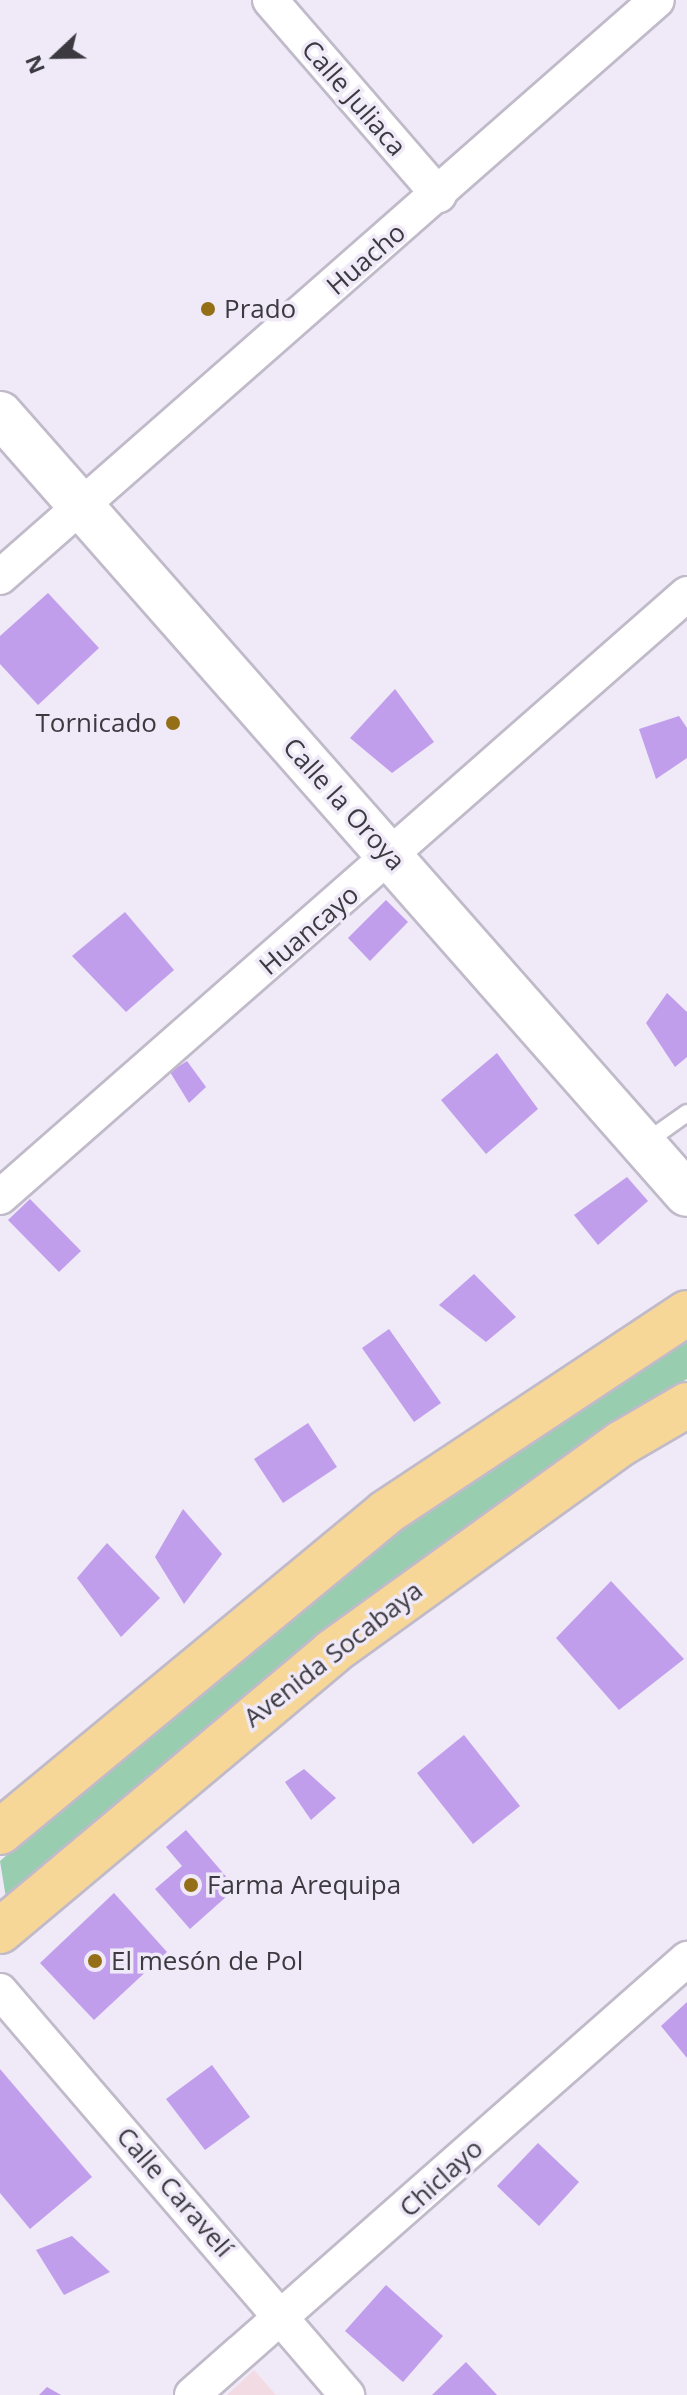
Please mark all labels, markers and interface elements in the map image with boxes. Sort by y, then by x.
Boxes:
north arrow [16,16,96,96]
street label: Calle Juliaca [295,34,413,162]
text: N [16,51,51,79]
street label: Huacho [320,217,412,301]
place label: Prado [224,293,296,325]
marker: Prado [199,300,217,318]
place label: Tornicado [35,707,157,739]
marker: Tornicado [164,714,182,732]
street label: Calle la Oroya [277,731,411,877]
street label: Huancayo [253,879,365,981]
street label: Avenida Socabaya [237,1575,429,1733]
place label: Farma Arequipa [207,1869,401,1901]
marker: Farma Arequipa [182,1876,200,1894]
place label: El mesón de Pol [111,1945,303,1977]
marker: El mesón de Pol [86,1952,104,1970]
street label: Calle Caravelí [110,2121,240,2263]
street label: Chiclayo [393,2133,489,2223]

